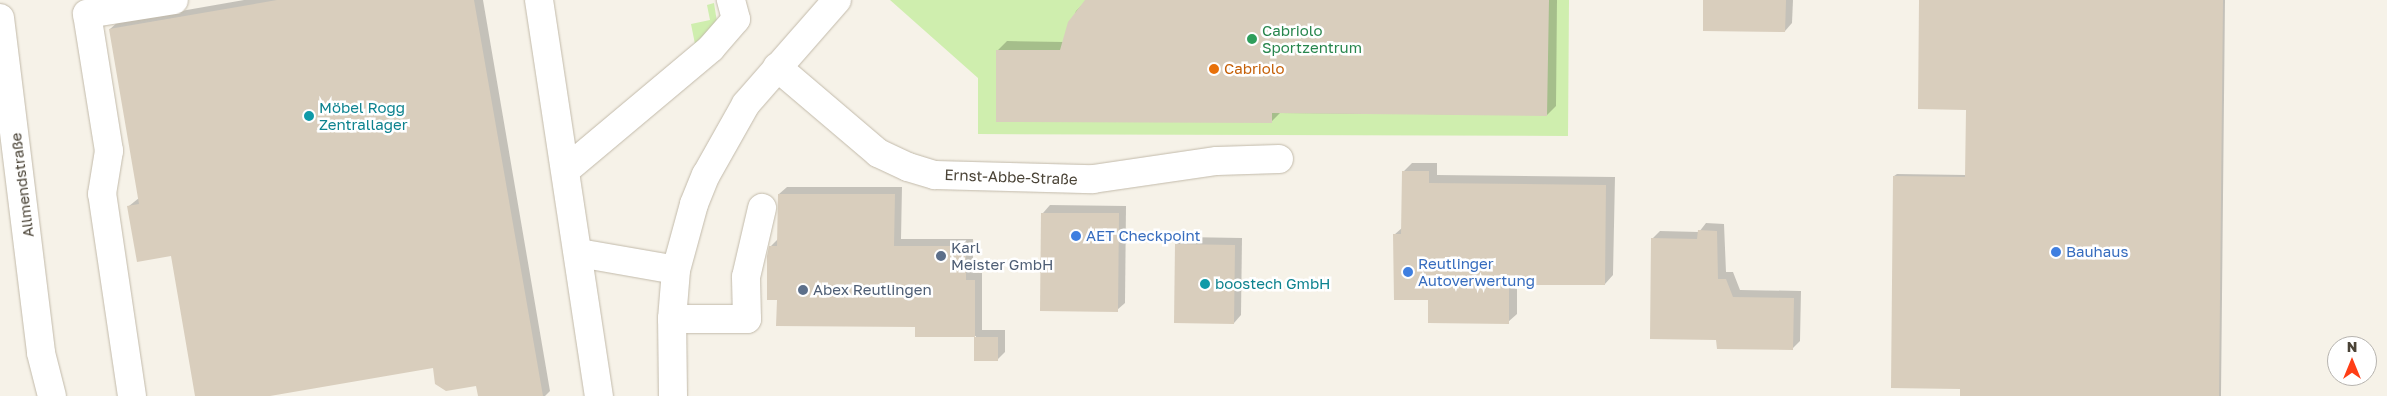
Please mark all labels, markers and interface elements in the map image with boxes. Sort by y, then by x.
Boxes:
place label: Cabriolo Sportzentrum [1262,21,1362,56]
marker: Cabriolo Sportzentrum [1246,33,1258,45]
place label: Cabriolo [1224,60,1284,78]
marker: Cabriolo [1208,63,1220,75]
place label: Möbel Rogg Zentrallager [319,98,407,133]
marker: Möbel Rogg Zentrallager [303,110,315,122]
street label: Allmendstraße [7,132,37,238]
street label: Ernst-Abbe-Straße [944,166,1078,188]
place label: AET Checkpoint [1086,227,1200,245]
marker: AET Checkpoint [1070,230,1082,242]
place label: Karl Meister GmbH [951,238,1053,273]
place label: Bauhaus [2066,243,2128,261]
marker: Bauhaus [2050,246,2062,258]
marker: Karl Meister GmbH [935,250,947,262]
place label: Reutlinger Autoverwertung [1418,254,1535,289]
marker: Reutlinger Autoverwertung [1402,266,1414,278]
place label: boostech GmbH [1215,275,1330,293]
marker: boostech GmbH [1199,278,1211,290]
place label: Abex Reutlingen [813,281,932,299]
marker: Abex Reutlingen [797,284,809,296]
north arrow [2327,336,2377,386]
text: N [2347,338,2357,355]

